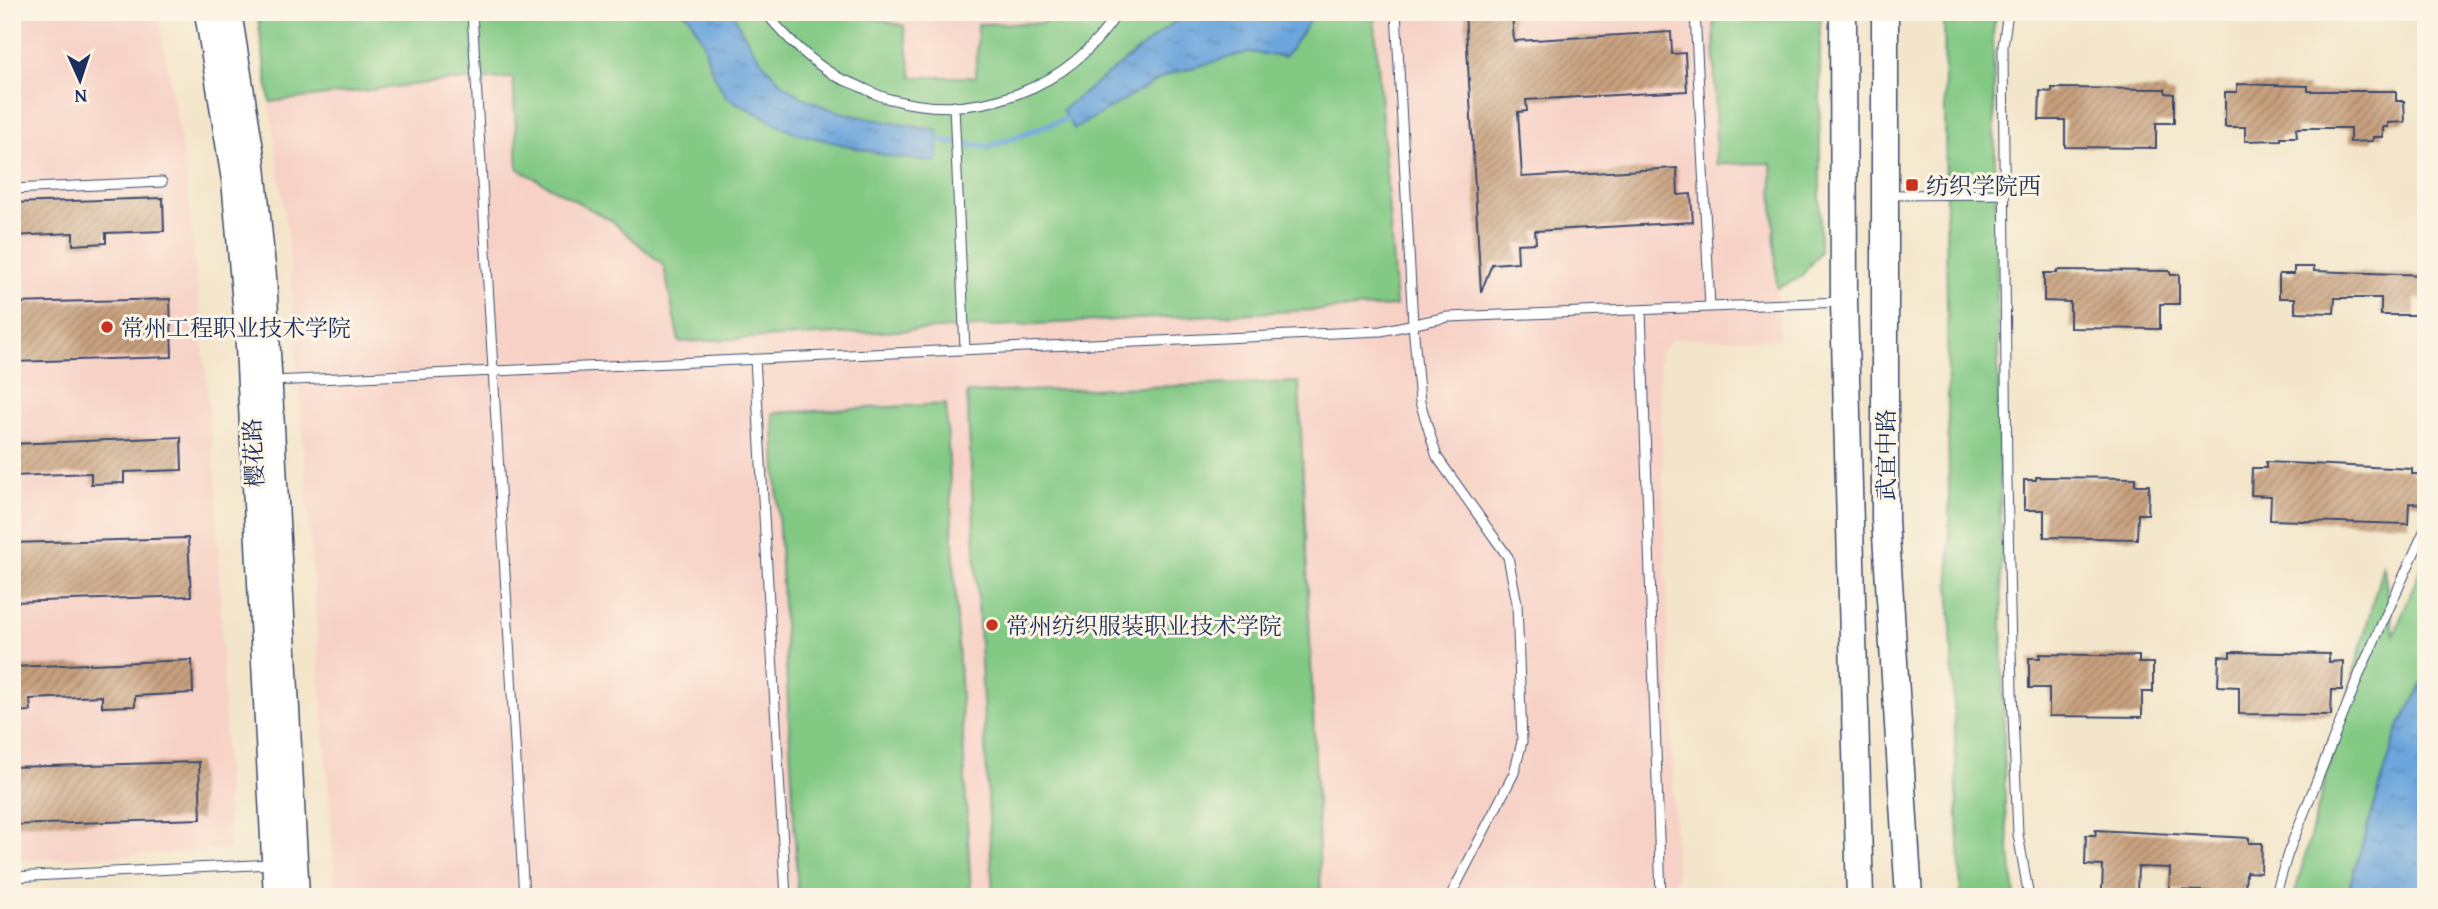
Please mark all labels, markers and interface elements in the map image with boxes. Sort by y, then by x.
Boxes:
north arrow [46,46,116,116]
text: N [74,83,88,111]
place label: 纺织学院西 [1926,169,2041,202]
marker: 纺织学院西 [1904,177,1920,193]
place label: 常州工程职业技术学院 [121,311,351,344]
marker: 常州工程职业技术学院 [99,319,115,335]
street label: 武宜中路 [1869,409,1902,501]
street label: 樱花路 [235,418,271,488]
place label: 常州纺织服装职业技术学院 [1006,609,1282,642]
marker: 常州纺织服装职业技术学院 [984,617,1000,633]

